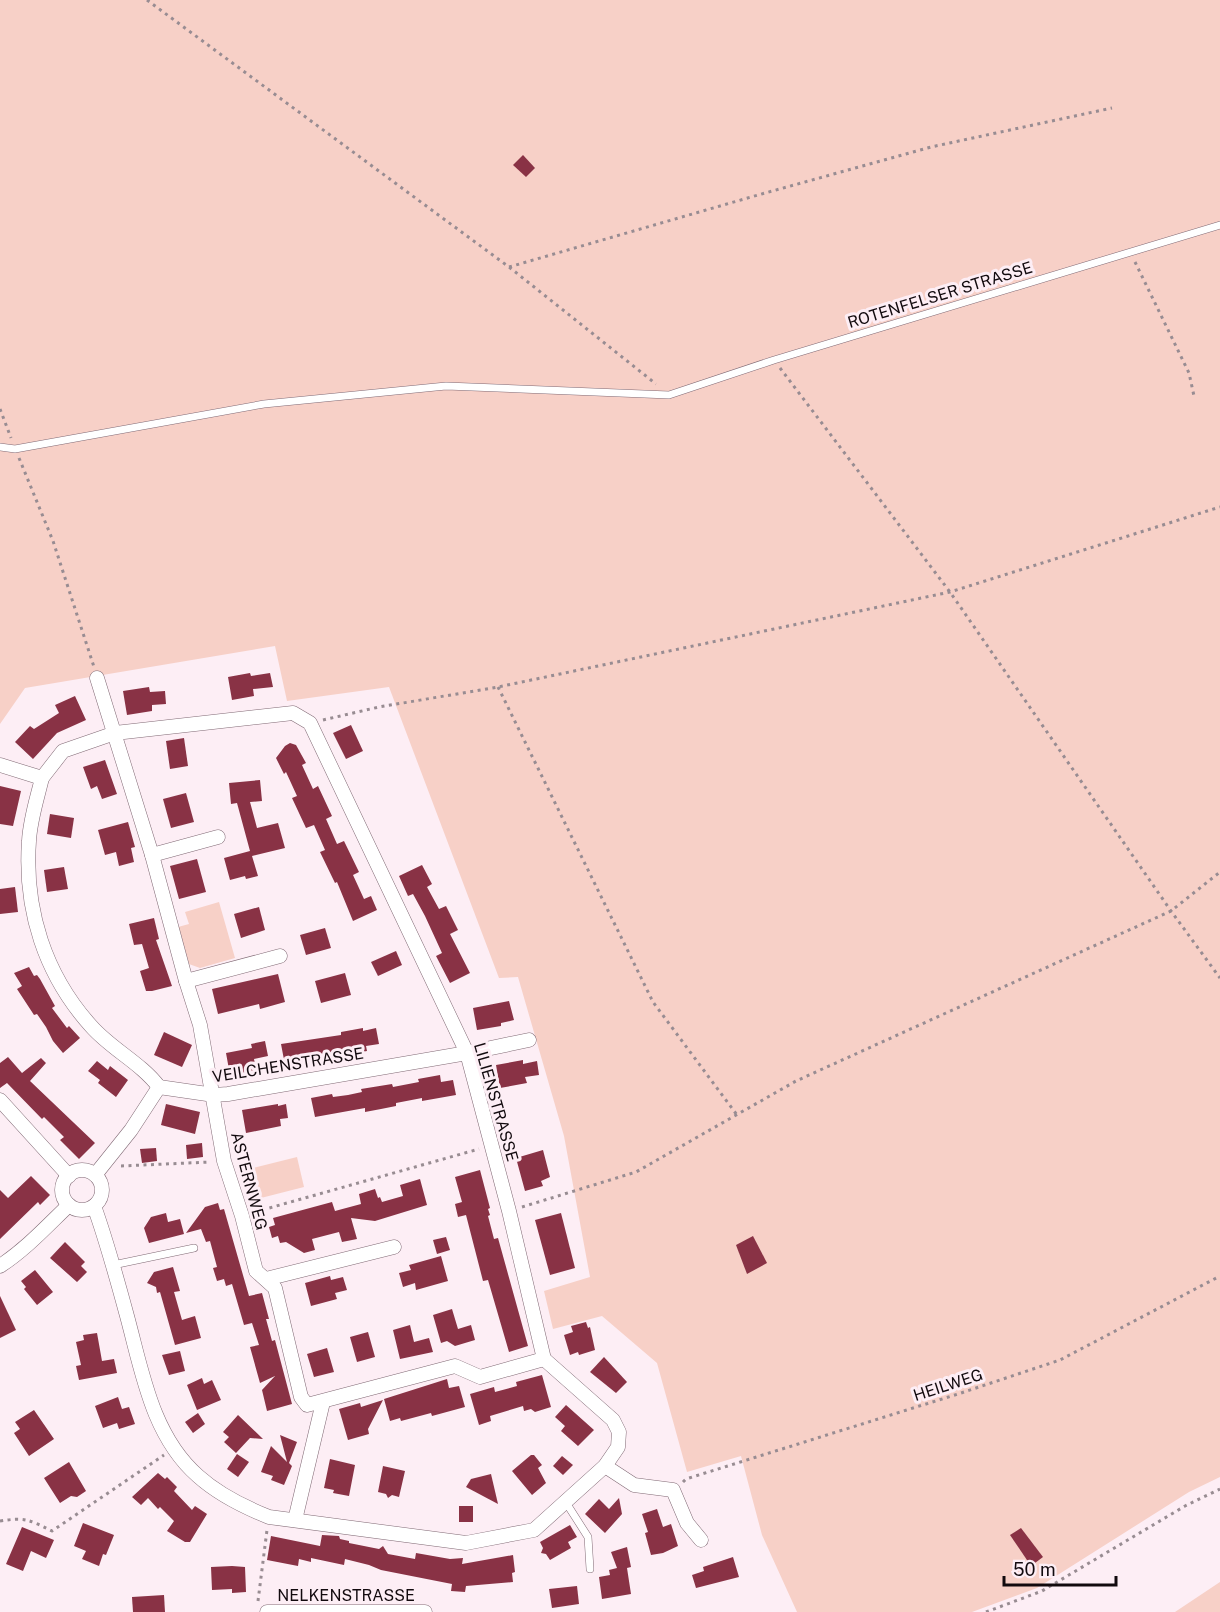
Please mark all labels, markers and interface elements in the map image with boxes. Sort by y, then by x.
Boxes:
street label: ROTENFELSER STRASSE [845,258,1035,332]
street label: LILIENSTRASSE [470,1040,522,1164]
street label: VEILCHENSTRASSE [211,1044,365,1086]
street label: ASTERNWEG [227,1130,271,1232]
street label: HEILWEG [911,1365,985,1405]
scale bar [1004,1549,1116,1587]
text: 50 m [1013,1559,1056,1580]
street label: NELKENSTRASSE [277,1586,415,1605]

